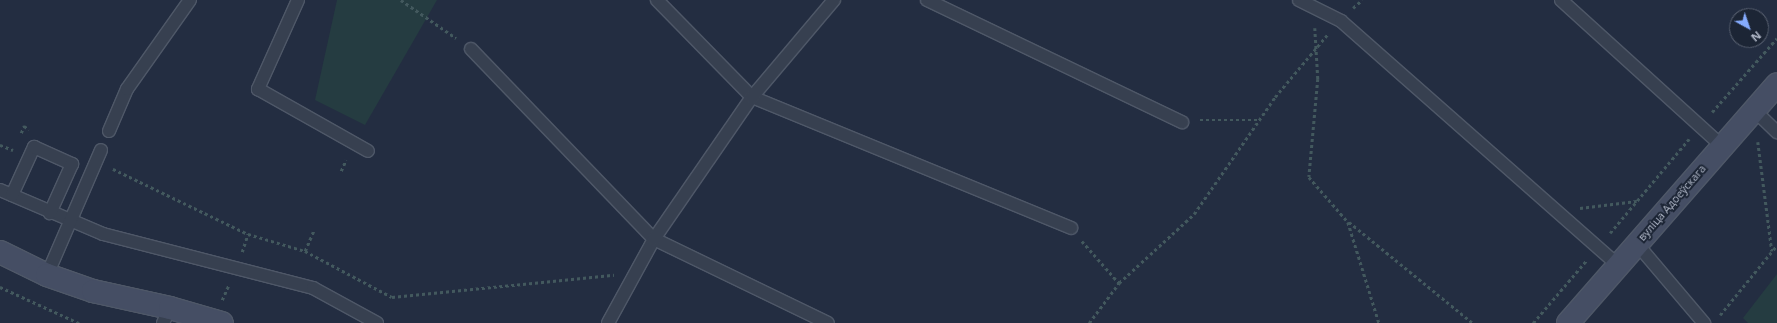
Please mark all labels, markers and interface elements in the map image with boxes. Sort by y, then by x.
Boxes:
north arrow [1729,8,1769,48]
text: N [1748,28,1765,45]
street label: вуліца Адоеўскага [1635,162,1709,244]

